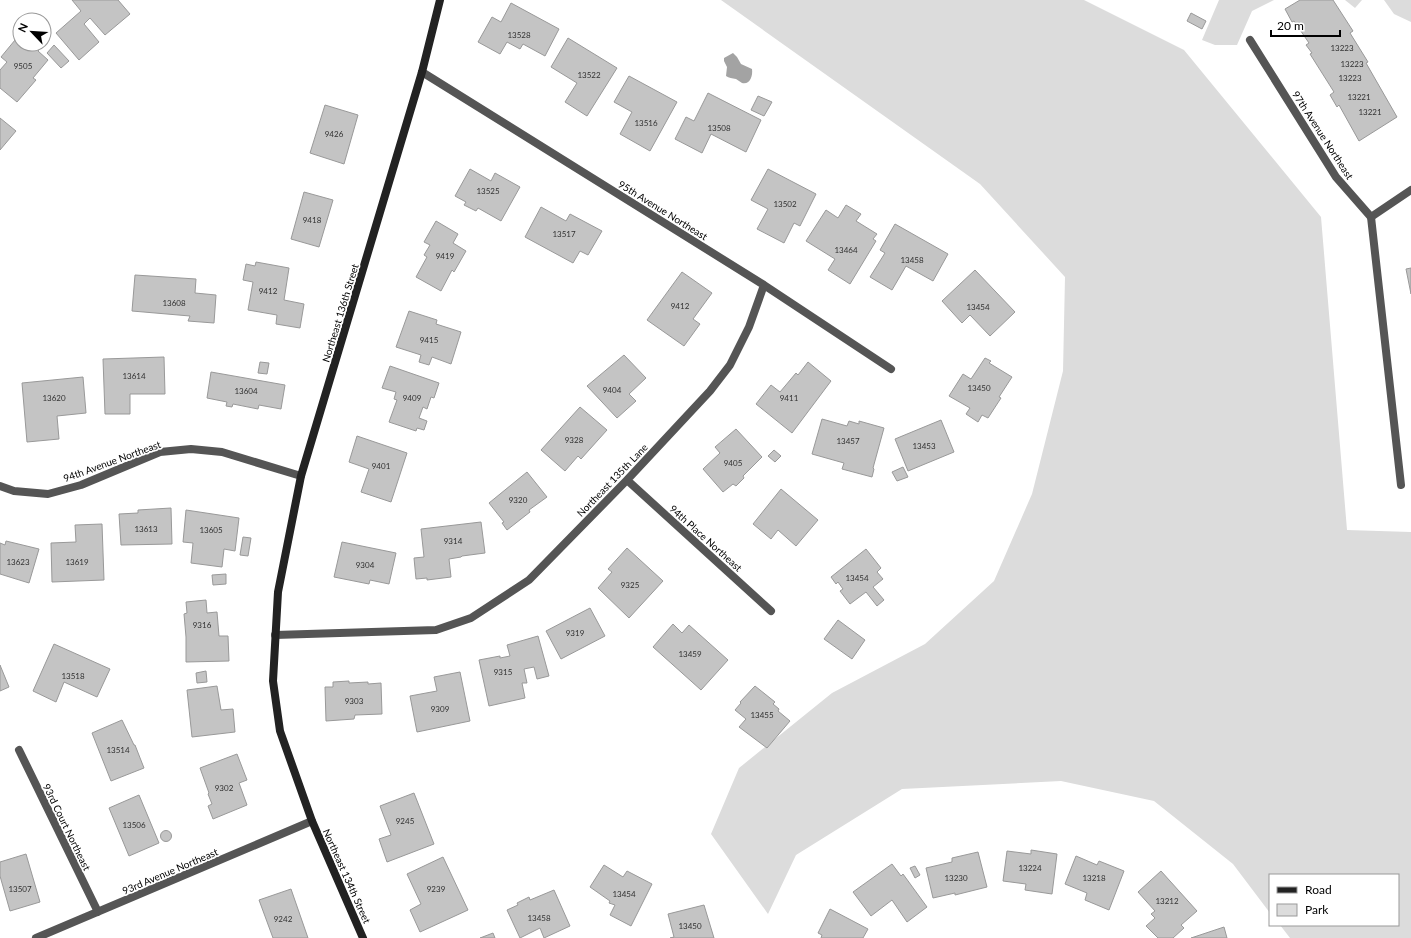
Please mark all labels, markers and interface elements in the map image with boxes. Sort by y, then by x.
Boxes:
north arrow [12,12,52,52]
scale bar [1271,12,1340,38]
text: 20 m [1277,18,1304,33]
text: N [15,21,30,34]
house number: 13528 [507,30,531,40]
house number: 13223 [1330,43,1354,53]
house number: 13223 [1340,59,1364,69]
house number: 9505 [14,61,33,71]
house number: 13522 [577,70,601,80]
house number: 13223 [1338,73,1362,83]
street label: 97th Avenue Northeast [1290,89,1356,182]
house number: 13221 [1347,92,1371,102]
house number: 13221 [1358,107,1382,117]
house number: 13516 [634,118,658,128]
house number: 13508 [707,123,731,133]
house number: 9426 [325,129,344,139]
street label: 95th Avenue Northeast [616,178,710,243]
house number: 13525 [476,186,500,196]
house number: 13502 [773,199,797,209]
house number: 9418 [303,215,322,225]
house number: 13517 [552,229,576,239]
house number: 13464 [834,245,858,255]
house number: 9419 [436,251,455,261]
house number: 13458 [900,255,924,265]
street label: Northeast 136th Street [319,262,361,364]
house number: 9412 [259,286,278,296]
house number: 13608 [162,298,186,308]
house number: 9412 [671,301,690,311]
house number: 13454 [966,302,990,312]
house number: 9415 [420,335,439,345]
house number: 13614 [122,371,146,381]
house number: 13450 [967,383,991,393]
house number: 9404 [603,385,622,395]
house number: 13604 [234,386,258,396]
house number: 13620 [42,393,66,403]
house number: 9409 [403,393,422,403]
house number: 9411 [780,393,799,403]
house number: 9328 [565,435,584,445]
house number: 13457 [836,436,860,446]
street label: 94th Avenue Northeast [62,438,163,484]
street label: Northeast 135th Lane [574,441,650,519]
house number: 13453 [912,441,936,451]
house number: 9405 [724,458,743,468]
house number: 9401 [372,461,391,471]
house number: 9320 [509,495,528,505]
street label: 94th Place Northeast [667,502,745,574]
house number: 13613 [134,524,158,534]
house number: 13605 [199,525,223,535]
house number: 9314 [444,536,463,546]
house number: 13623 [6,557,30,567]
house number: 13619 [65,557,89,567]
house number: 9304 [356,560,375,570]
house number: 13454 [845,573,869,583]
house number: 9325 [621,580,640,590]
house number: 9316 [193,620,212,630]
house number: 9319 [566,628,585,638]
house number: 13459 [678,649,702,659]
house number: 9315 [494,667,513,677]
house number: 13518 [61,671,85,681]
house number: 9303 [345,696,364,706]
house number: 9309 [431,704,450,714]
house number: 13455 [750,710,774,720]
house number: 13514 [106,745,130,755]
street label: 93rd Court Northeast [41,782,93,873]
house number: 9302 [215,783,234,793]
house number: 9245 [396,816,415,826]
house number: 13506 [122,820,146,830]
street label: Northeast 134th Street [321,827,373,925]
street label: 93rd Avenue Northeast [120,845,220,897]
house number: 13224 [1018,863,1042,873]
house number: 13230 [944,873,968,883]
house number: 13218 [1082,873,1106,883]
legend [1269,874,1399,926]
text: Road [1305,882,1332,897]
house number: 13507 [8,884,32,894]
house number: 9239 [427,884,446,894]
house number: 13454 [612,889,636,899]
house number: 13212 [1155,896,1179,906]
text: Park [1305,902,1329,917]
house number: 13458 [527,913,551,923]
house number: 9242 [274,914,293,924]
house number: 13450 [678,921,702,931]

